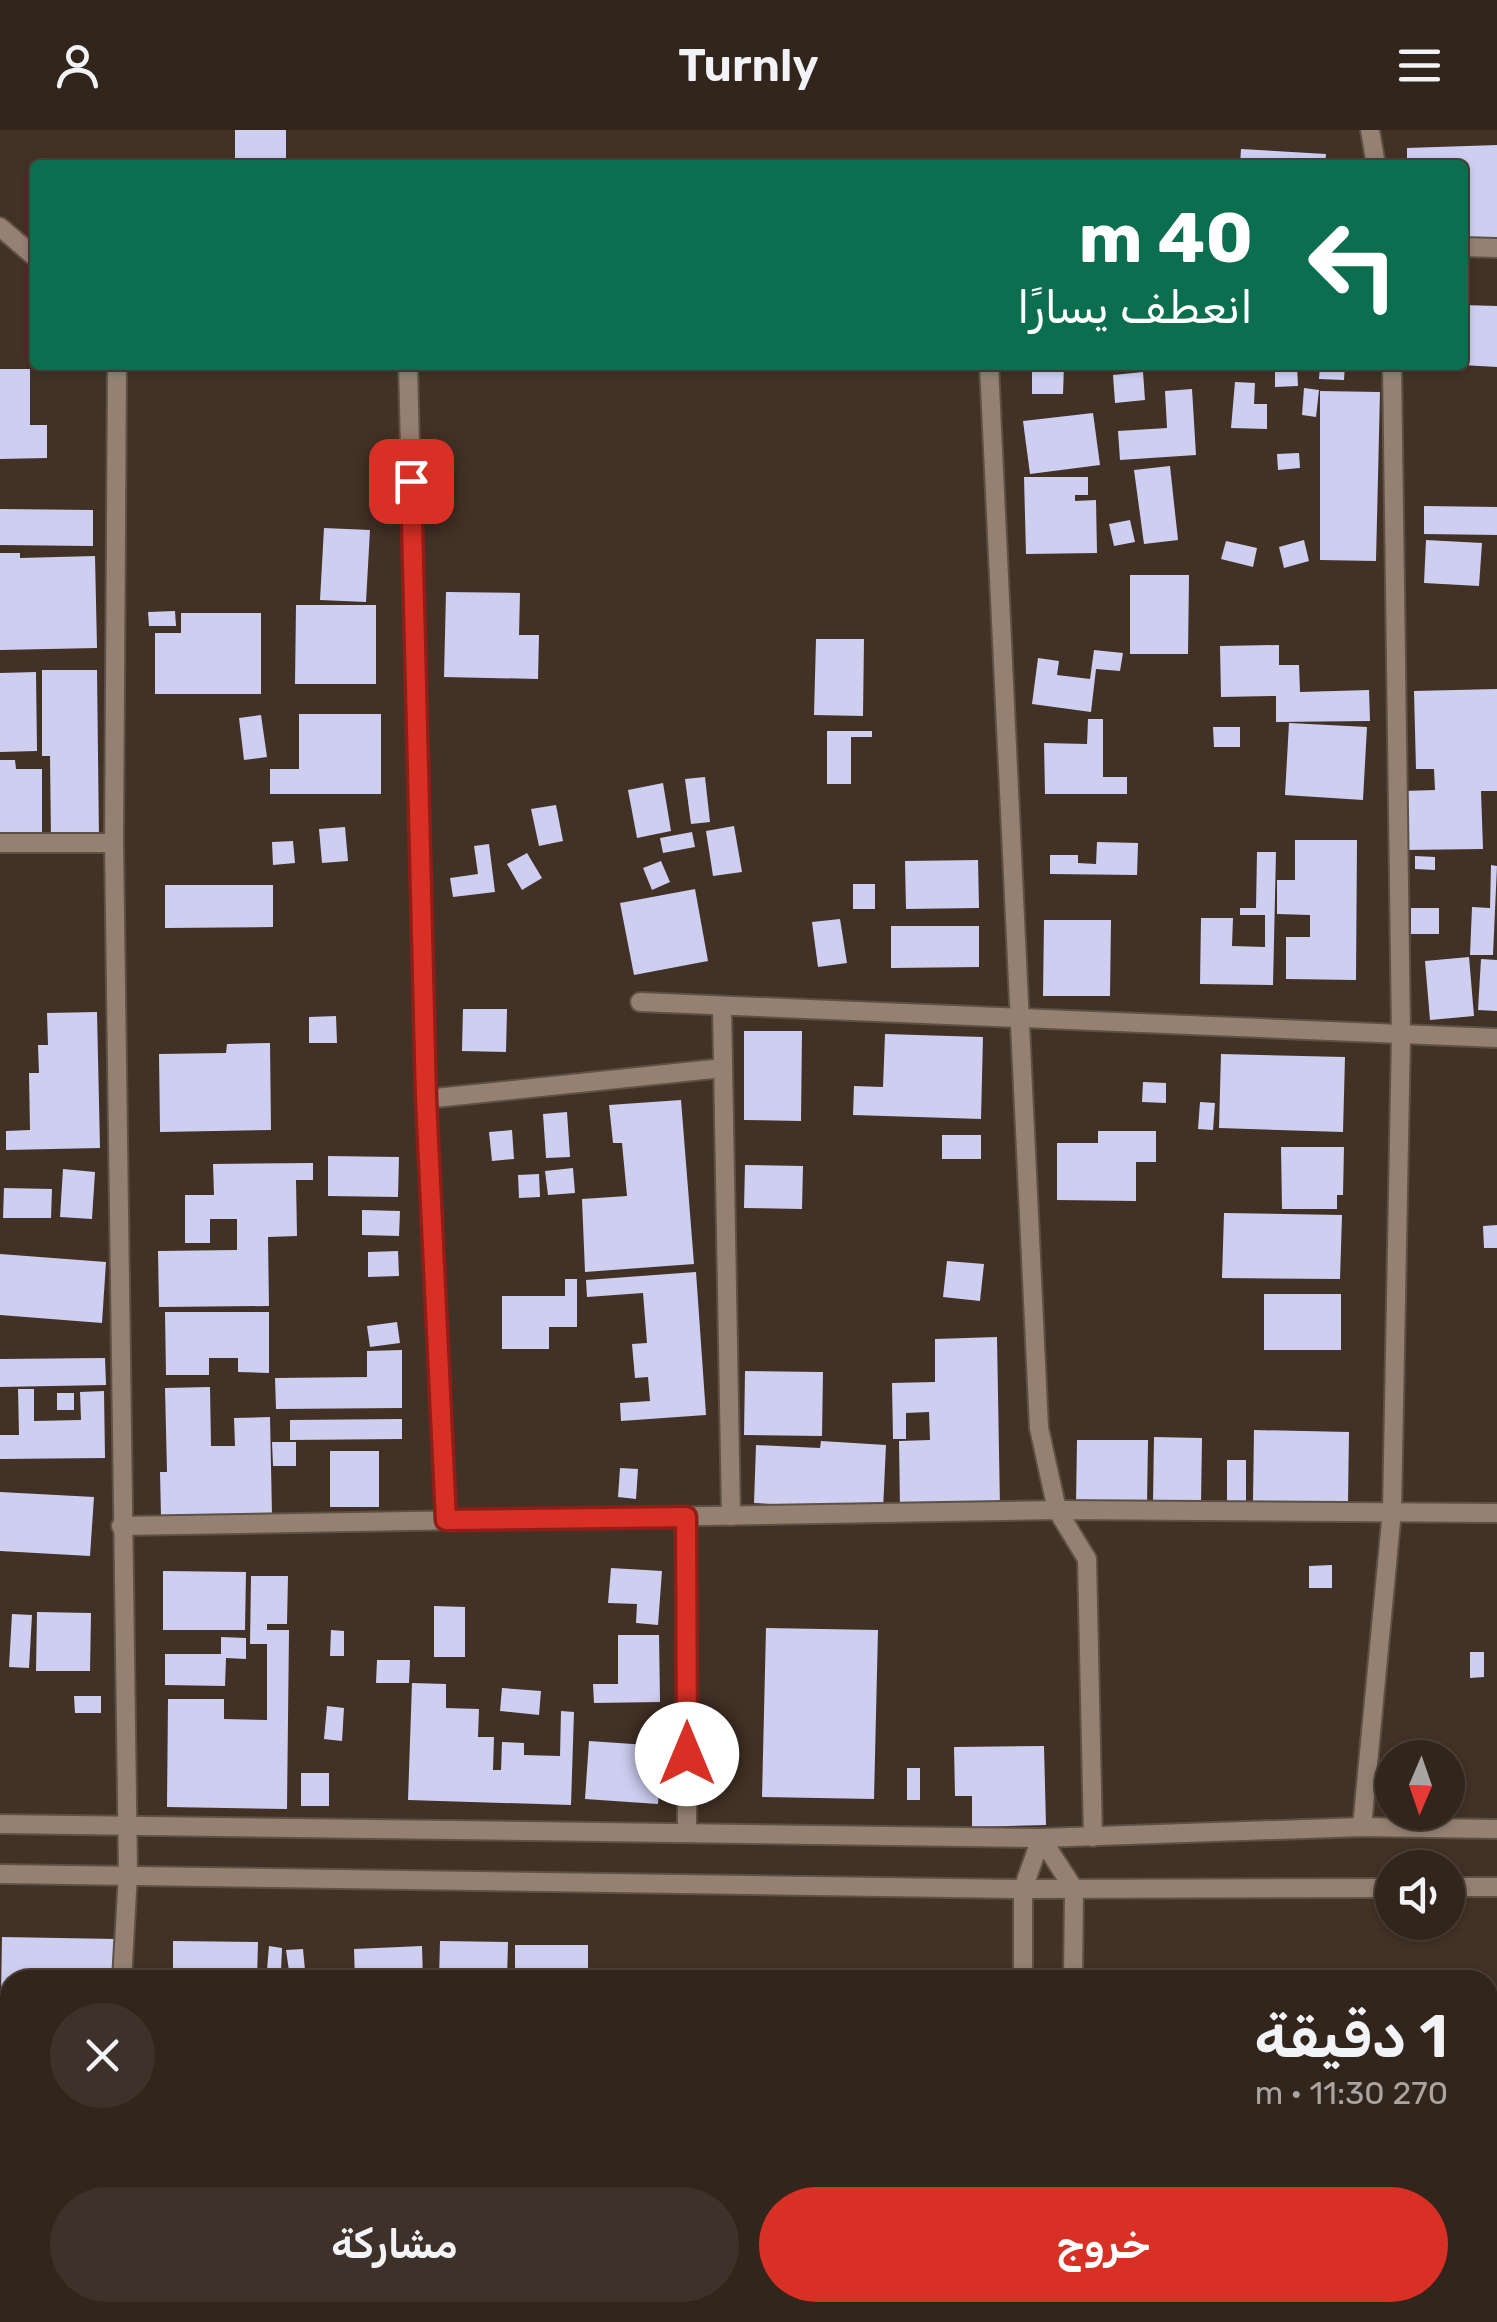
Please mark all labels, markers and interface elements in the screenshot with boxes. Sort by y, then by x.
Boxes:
icon: person [50,38,105,93]
icon: menu [1392,38,1447,93]
text: Turnly [678,39,819,92]
text: 40 m [1079,197,1253,280]
icon: left [1288,200,1418,330]
text: انعطف يسارًا [1017,281,1253,334]
pin [369,439,454,524]
icon: arrive [384,454,439,509]
position arrow [635,1702,739,1806]
north arrow [1375,1740,1465,1830]
map controls [1375,1740,1465,1940]
button: sound [1375,1850,1465,1940]
text: 1 دقيقة [1254,2001,1448,2072]
button: close [50,2003,155,2108]
text: 270 m · 11:30 [1255,2074,1448,2112]
button: مشاركة [50,2187,739,2302]
button: خروج [759,2187,1448,2302]

